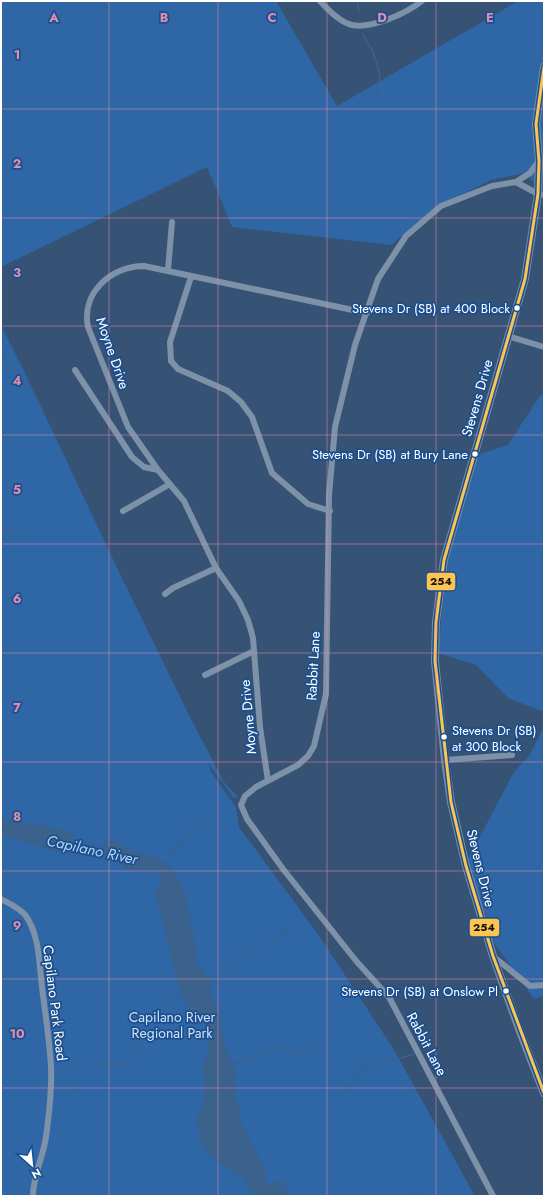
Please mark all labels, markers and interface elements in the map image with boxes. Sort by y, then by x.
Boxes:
text: A [48,8,59,27]
text: B [160,8,169,27]
text: C [267,8,277,27]
text: D [377,8,387,27]
text: E [486,8,494,27]
text: 1 [14,45,20,64]
text: 2 [13,154,21,173]
text: 3 [13,263,21,282]
place label: Stevens Dr (SB) at 400 Block [352,299,510,318]
marker: Stevens Dr (SB) at 400 Block [512,303,522,313]
street label: Moyne Drive [91,314,135,392]
street label: Stevens Drive [456,357,498,439]
text: 4 [12,371,22,390]
place label: Stevens Dr (SB) at Bury Lane [312,445,468,464]
marker: Stevens Dr (SB) at Bury Lane [470,449,480,459]
text: 5 [13,480,21,499]
line badge: 254 [426,572,456,591]
text: 254 [430,573,452,589]
text: 6 [13,589,22,608]
street label: Rabbit Lane [301,631,325,701]
street label: Moyne Drive [235,679,261,755]
text: 7 [13,698,21,717]
place label: Stevens Dr (SB) at 300 Block [452,721,537,756]
marker: Stevens Dr (SB) at 300 Block [439,732,449,742]
text: 8 [13,807,21,826]
street label: Stevens Drive [462,827,500,909]
water label: Capilano River [44,830,141,871]
text: 9 [13,916,22,935]
line badge: 254 [469,918,500,937]
text: 254 [473,919,495,935]
street label: Capilano Park Road [38,944,72,1062]
place label: Stevens Dr (SB) at Onslow Pl [341,982,498,1001]
marker: Stevens Dr (SB) at Onslow Pl [501,986,511,996]
park label: Capilano River Regional Park [129,1007,215,1043]
street label: Rabbit Lane [402,1009,452,1079]
text: 10 [9,1024,25,1043]
north arrow [12,1145,52,1185]
text: N [29,1165,44,1183]

